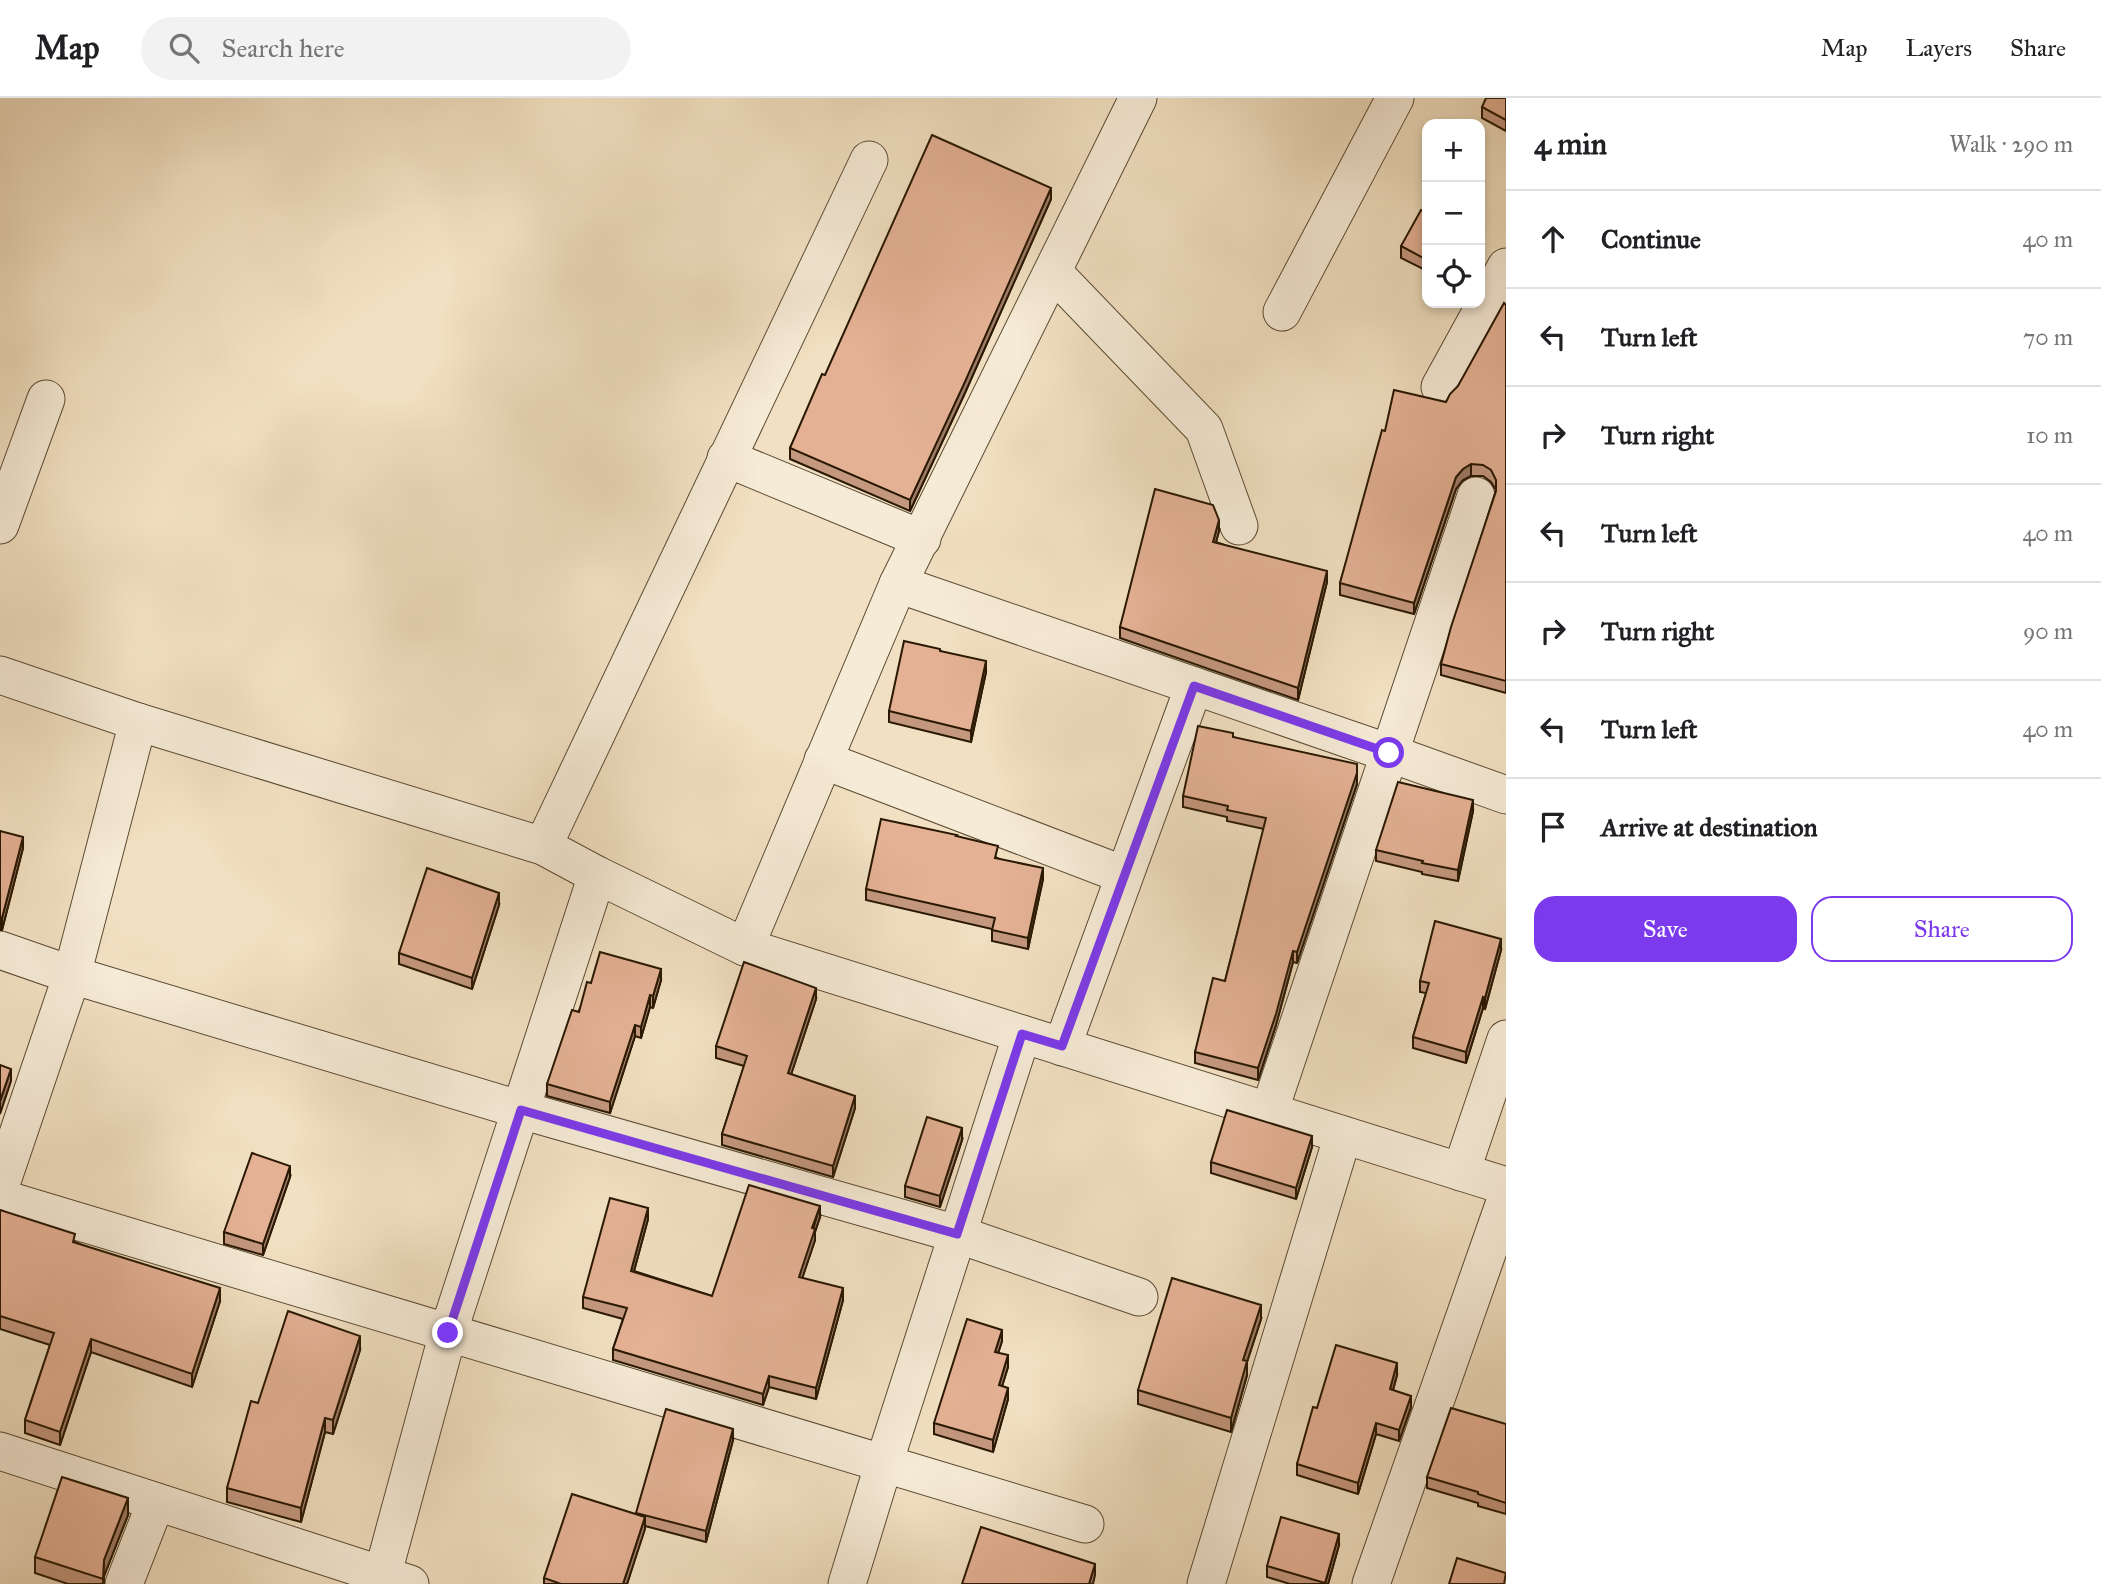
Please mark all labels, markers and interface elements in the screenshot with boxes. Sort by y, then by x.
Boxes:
search box [141,17,631,80]
text: Map [35,28,99,68]
icon: search [165,29,203,67]
text: Search here [221,32,345,64]
text: Map [1821,33,1868,63]
text: Layers [1906,33,1972,63]
text: Share [2010,33,2066,63]
map controls [1422,119,1485,308]
button: + [1422,119,1485,182]
text: 4 min [1534,126,1607,162]
text: Walk · 290 m [1949,130,2073,158]
button: − [1422,182,1485,245]
icon: ahead [1534,220,1572,258]
text: Continue [1601,223,1701,255]
text: 40 m [2023,225,2073,253]
button: locate [1422,245,1485,308]
icon: left [1534,318,1572,356]
text: Turn left [1601,321,1697,353]
text: 70 m [2023,323,2073,351]
icon: right [1534,416,1572,454]
text: Turn right [1601,419,1714,451]
text: 10 m [2026,421,2073,449]
icon: left [1534,514,1572,552]
text: Turn left [1601,517,1697,549]
text: 40 m [2023,519,2073,547]
icon: right [1534,612,1572,650]
text: Turn right [1601,615,1714,647]
text: 90 m [2023,617,2073,645]
icon: left [1534,710,1572,748]
text: Turn left [1601,713,1697,745]
text: 40 m [2023,715,2073,743]
route start [1373,737,1404,768]
icon: arrive [1534,808,1572,846]
text: Arrive at destination [1601,811,1818,843]
button: Save [1534,896,1797,962]
button: Share [1811,896,2073,962]
route end [432,1317,463,1348]

